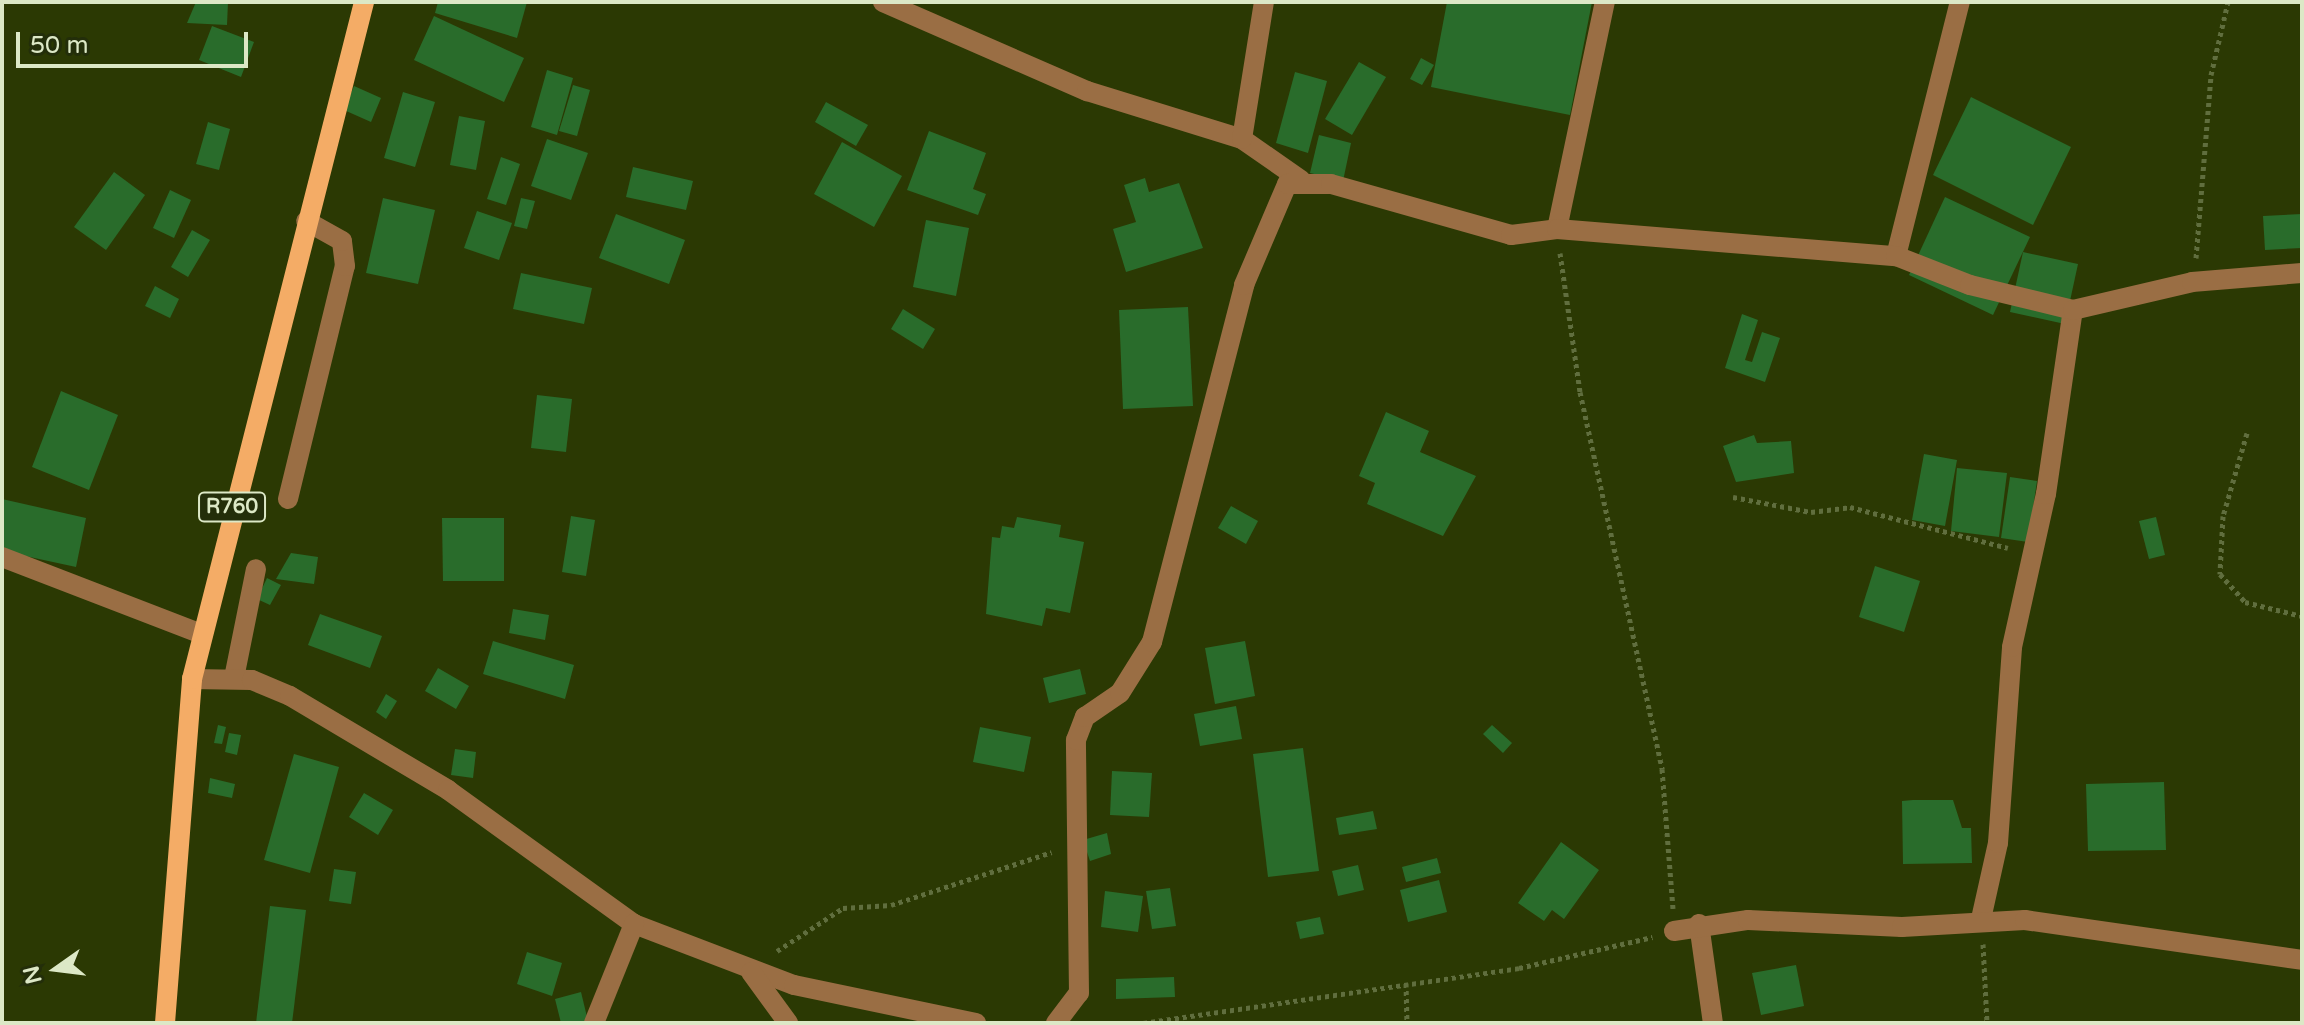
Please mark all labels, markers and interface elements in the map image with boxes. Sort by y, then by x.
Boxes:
scale bar [20,16,252,66]
text: 50 m [30,31,88,60]
road number: R760 [198,491,266,523]
north arrow [16,929,96,1009]
text: N [18,963,47,987]

